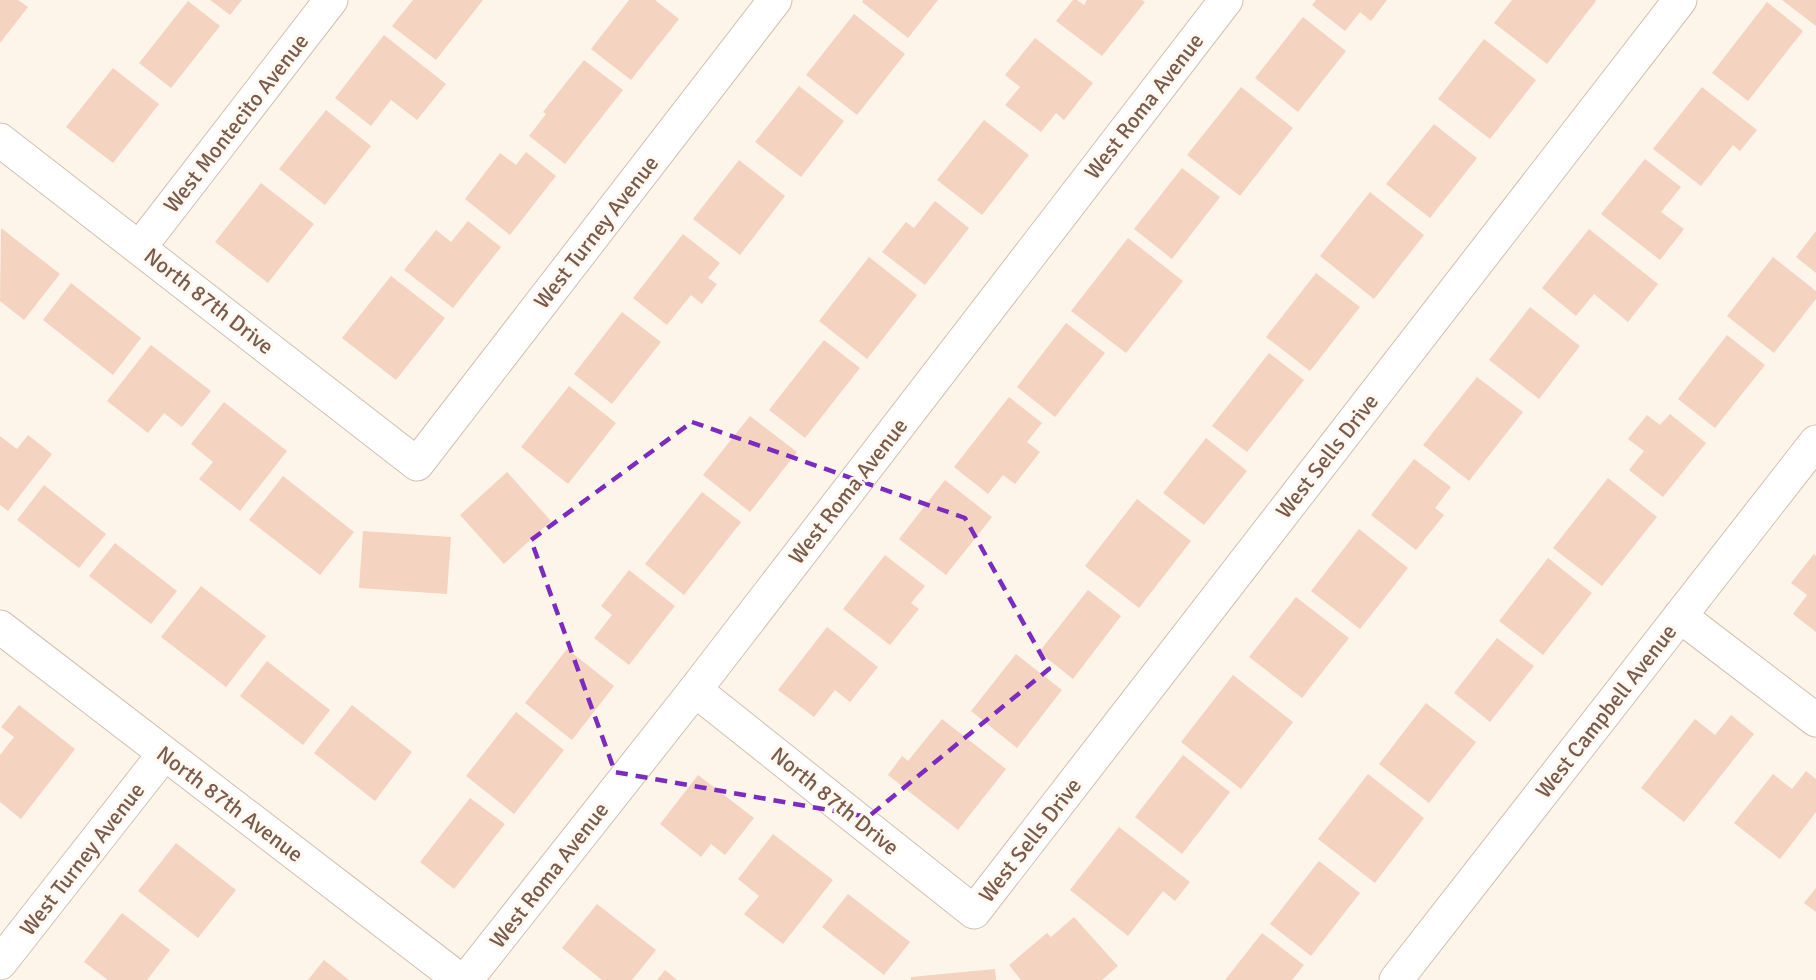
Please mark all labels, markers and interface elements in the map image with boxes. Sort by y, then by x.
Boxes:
street label: West Montecito Avenue [158,28,314,218]
street label: West Roma Avenue [1079,28,1209,184]
street label: West Turney Avenue [528,150,664,314]
street label: North 87th Drive [139,242,279,360]
street label: West Sells Drive [1270,388,1384,524]
street label: West Roma Avenue [783,413,913,569]
street label: West Campbell Avenue [1530,619,1682,803]
street label: North 87th Avenue [151,740,309,868]
street label: North 87th Drive [766,741,904,861]
street label: West Sells Drive [973,772,1087,908]
street label: West Turney Avenue [14,777,150,941]
street label: West Roma Avenue [484,797,614,953]

